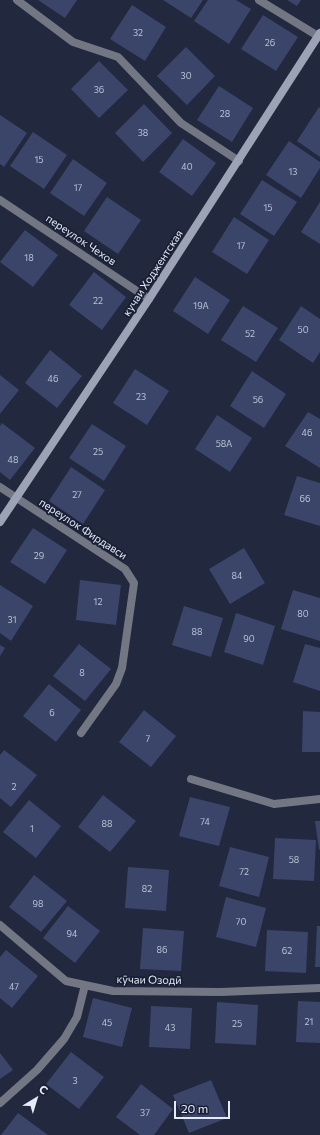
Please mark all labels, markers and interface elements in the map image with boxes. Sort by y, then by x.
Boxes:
house number: 32 [133,28,143,38]
house number: 26 [265,38,275,48]
house number: 30 [180,71,192,81]
house number: 36 [94,85,104,95]
house number: 28 [220,109,230,119]
house number: 38 [138,128,148,138]
house number: 15 [34,155,44,165]
house number: 40 [181,162,193,172]
house number: 13 [289,167,297,177]
house number: 17 [74,183,82,193]
house number: 15 [263,203,273,213]
street label: переулок Чехов [43,212,119,268]
street label: кучаи Ходжентская [120,227,186,319]
house number: 17 [237,241,245,251]
house number: 18 [24,253,34,263]
house number: 22 [93,296,103,306]
house number: 19А [193,301,209,311]
house number: 50 [297,325,309,335]
house number: 52 [245,329,255,339]
house number: 46 [48,374,58,384]
house number: 23 [136,392,146,402]
house number: 56 [253,395,263,405]
house number: 46 [302,428,312,438]
house number: 58А [216,439,232,449]
house number: 25 [93,447,103,457]
house number: 48 [8,455,18,465]
house number: 27 [72,490,82,500]
house number: 66 [300,494,310,504]
street label: переулок Фирдавси [37,496,129,562]
house number: 29 [34,551,44,561]
house number: 84 [232,571,242,581]
house number: 12 [94,597,102,607]
house number: 80 [297,609,309,619]
house number: 31 [8,615,16,625]
house number: 88 [192,627,202,637]
house number: 90 [243,634,255,644]
house number: 8 [79,668,85,678]
house number: 6 [49,708,55,718]
house number: 7 [146,734,150,744]
house number: 2 [12,782,16,792]
house number: 74 [200,817,210,827]
house number: 88 [102,819,112,829]
house number: 1 [30,824,34,834]
house number: 58 [289,855,299,865]
house number: 72 [239,867,249,877]
house number: 82 [142,884,152,894]
house number: 98 [33,899,43,909]
house number: 70 [236,917,246,927]
house number: 94 [67,929,77,939]
house number: 86 [157,945,167,955]
house number: 62 [282,946,292,956]
street label: кӯчаи Озодӣ [116,973,182,987]
house number: 47 [9,982,19,992]
house number: 21 [305,1017,313,1027]
house number: 45 [102,1018,112,1028]
house number: 25 [232,1019,242,1029]
house number: 43 [165,1023,175,1033]
house number: 3 [72,1076,78,1086]
north arrow [16,1079,56,1119]
text: С [37,1082,51,1097]
scale bar [176,1093,232,1119]
text: 20 m [181,1101,208,1115]
house number: 37 [140,1108,150,1118]

